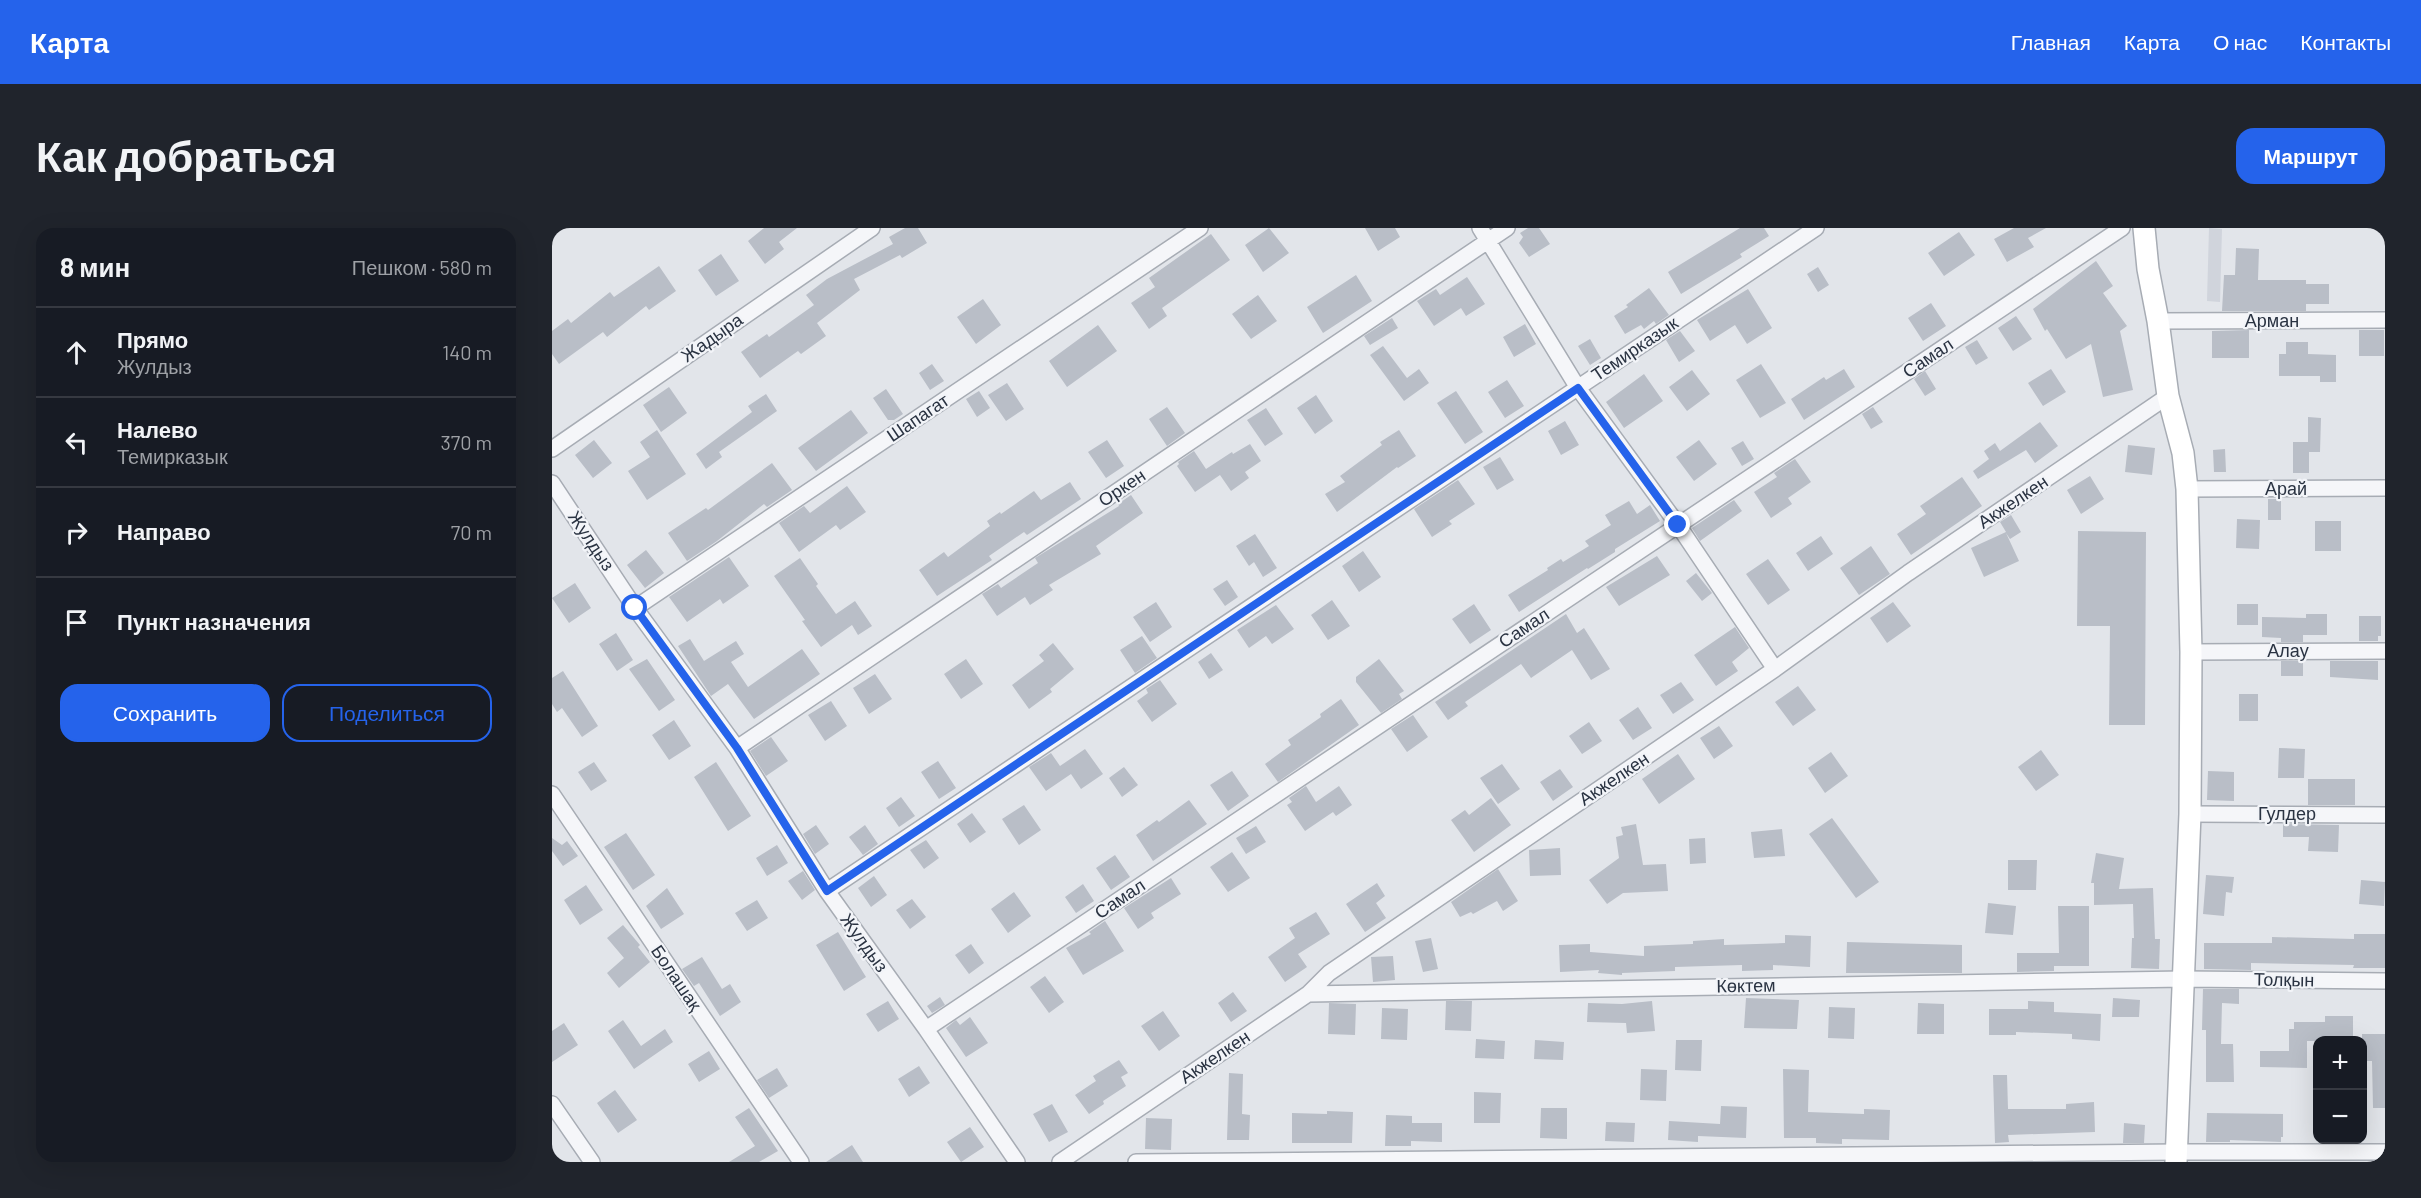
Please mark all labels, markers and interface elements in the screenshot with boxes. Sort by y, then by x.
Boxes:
text: Карта [30,25,109,59]
text: Главная [2011,29,2091,54]
text: Карта [2124,29,2180,54]
text: О нас [2213,29,2267,54]
text: Контакты [2300,29,2391,54]
button: Маршрут [2236,128,2385,184]
text: Как добраться [36,130,336,180]
text: 8 мин [60,251,130,282]
text: Пешком · 580 m [352,255,492,279]
street label: Жадыра [676,307,747,366]
street label: Арман [2245,309,2299,331]
street label: Темирказык [1587,311,1682,385]
text: Прямо [117,326,188,352]
street label: Самал [1898,332,1957,382]
icon: ahead [60,336,93,369]
text: 140 m [442,340,492,364]
text: Жулдыз [117,354,192,378]
street label: Шапагат [882,388,953,446]
text: Налево [117,416,198,442]
icon: left [60,426,93,459]
text: 370 m [440,430,492,454]
text: Темирказык [117,444,228,468]
street label: Оркен [1094,463,1149,511]
street label: Акжелкен [1973,470,2052,533]
street label: Арай [2265,477,2307,499]
street label: Жулдыз [564,506,620,574]
route end [1664,511,1690,537]
icon: right [60,516,93,549]
text: Направо [117,518,211,544]
text: 70 m [451,520,492,544]
route start [621,594,647,620]
street label: Самал [1494,602,1553,652]
icon: arrive [60,606,93,639]
text: Пункт назначения [117,608,311,634]
street label: Алау [2267,639,2309,661]
button: Сохранить [60,684,270,742]
button: Поделиться [282,684,492,742]
street label: Акжелкен [1574,747,1653,810]
street label: Гулдер [2258,802,2316,824]
street label: Самал [1090,873,1149,923]
street label: Жулдыз [836,909,893,976]
street label: Болашақ [647,940,707,1014]
street label: Толқын [2254,967,2314,991]
street label: Көктем [1716,973,1776,997]
street label: Акжелкен [1175,1025,1254,1088]
map controls [2313,1036,2367,1144]
button: + [2313,1036,2367,1090]
button: − [2313,1090,2367,1144]

